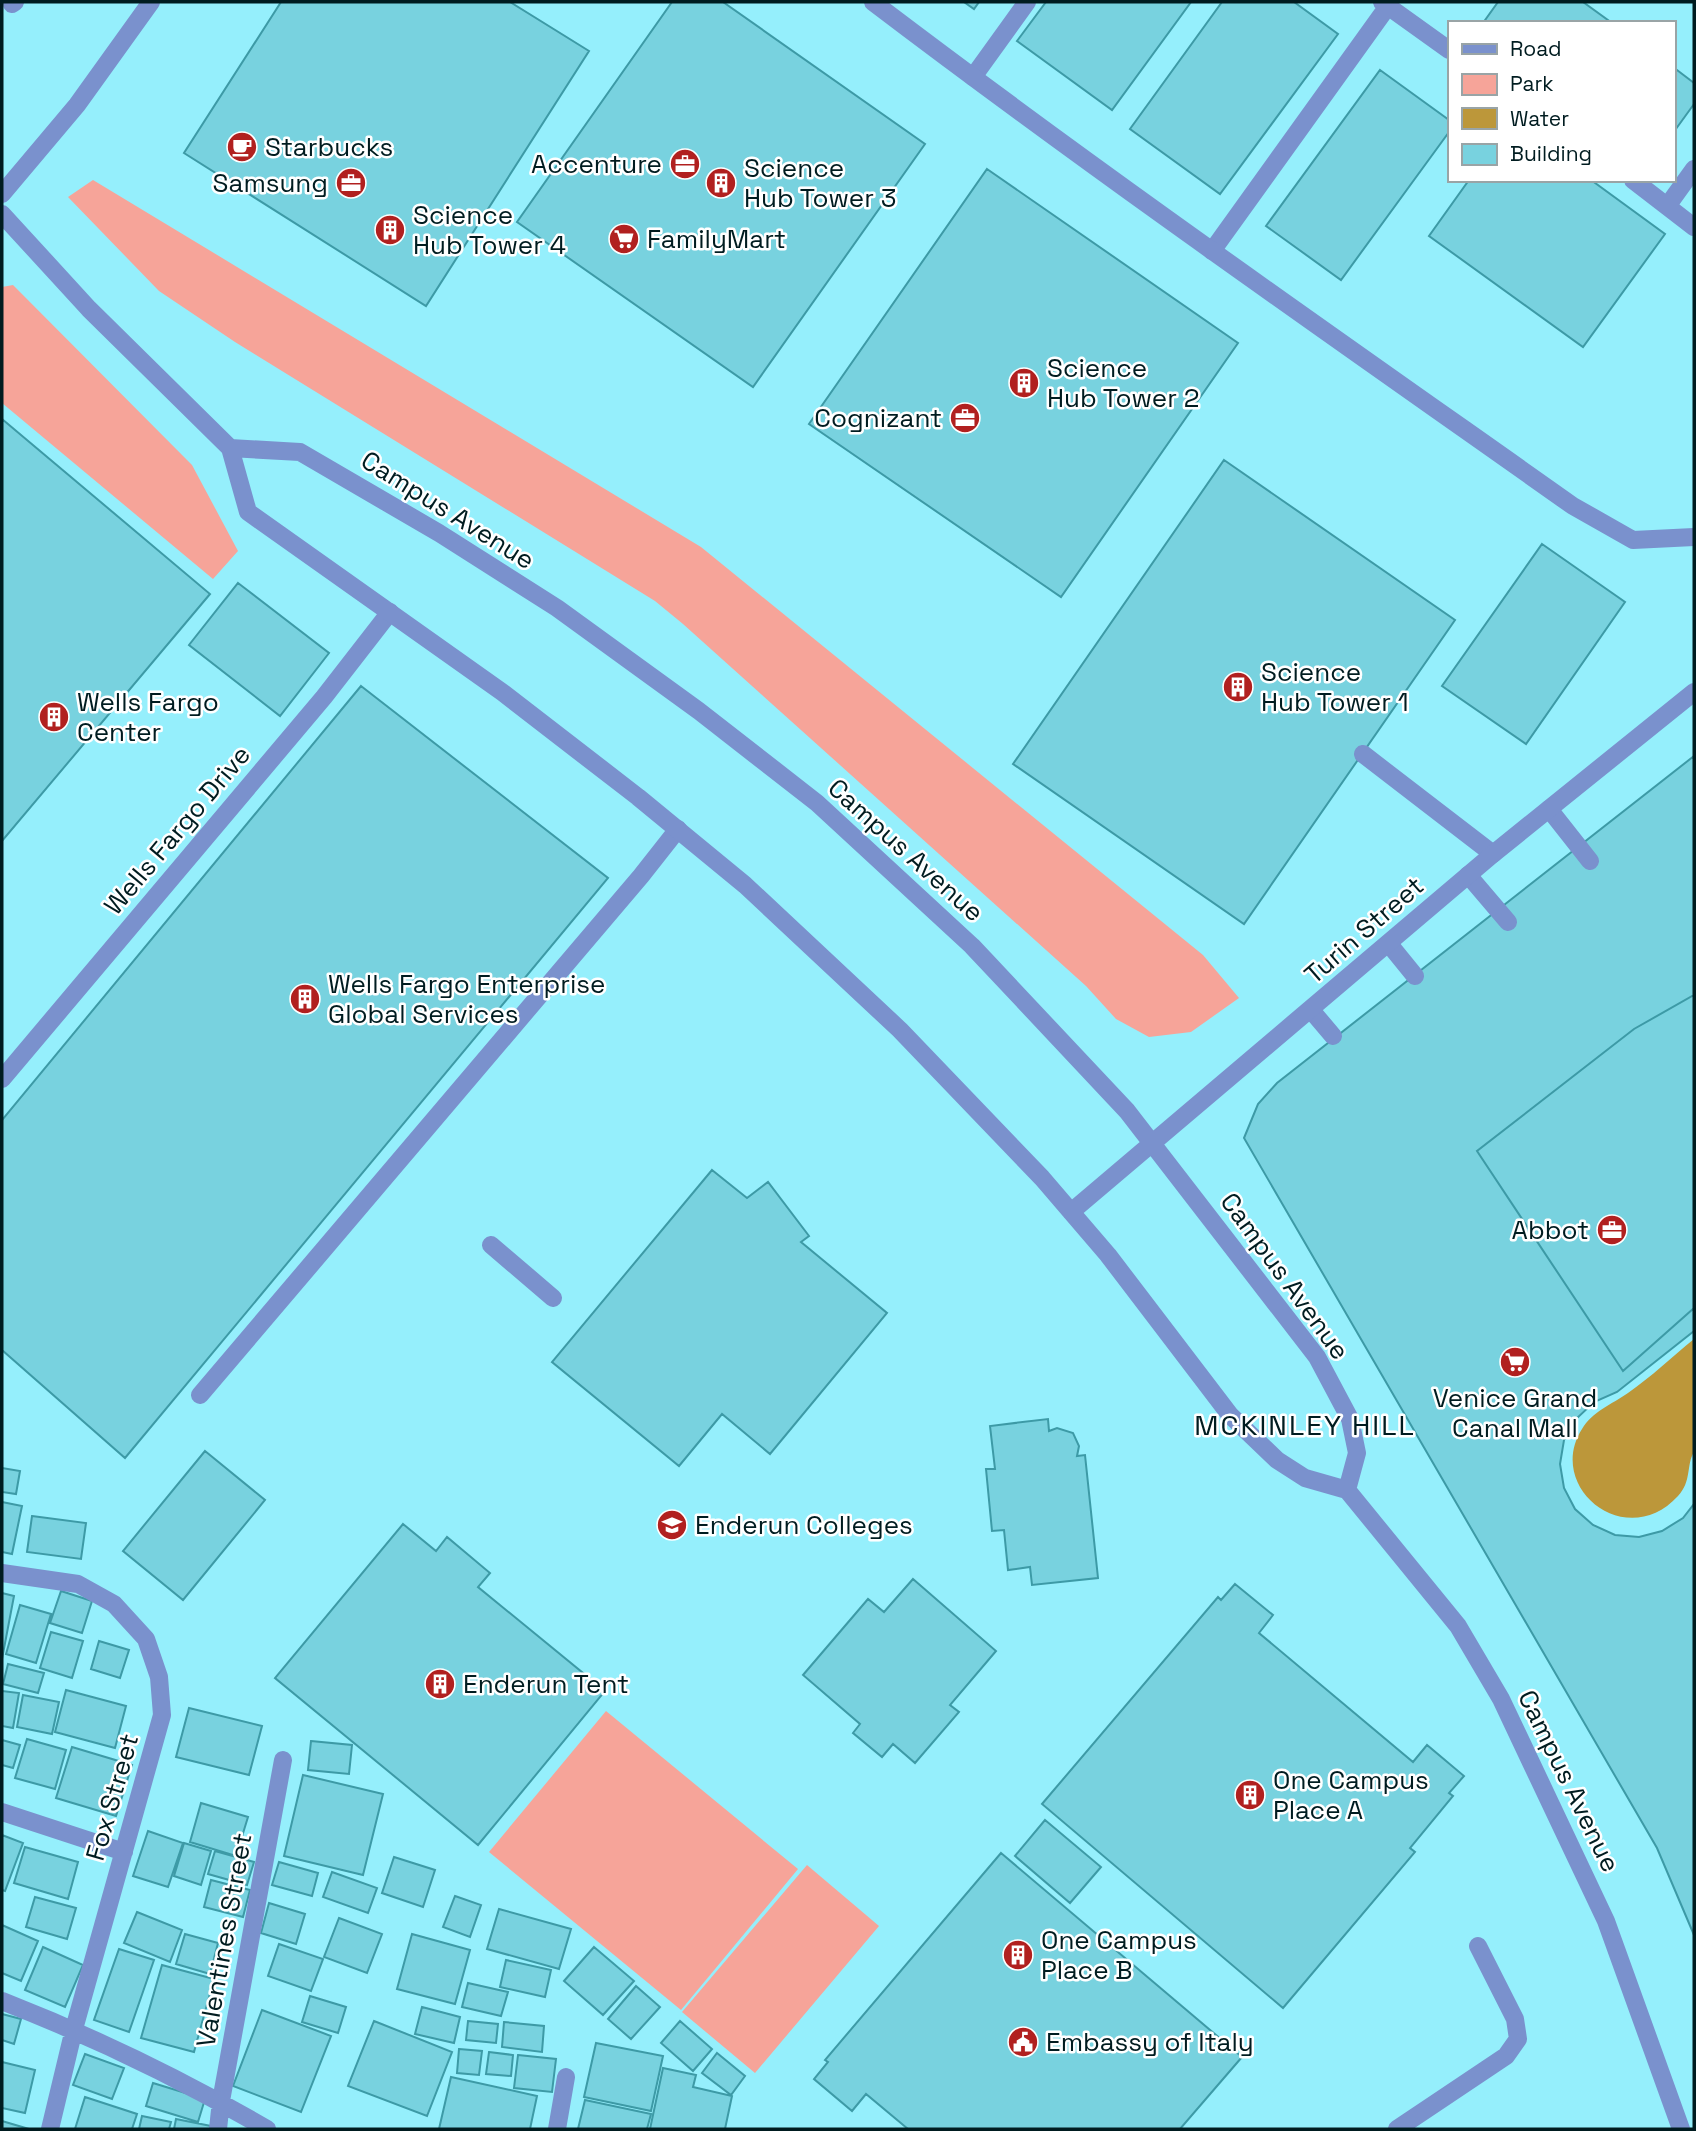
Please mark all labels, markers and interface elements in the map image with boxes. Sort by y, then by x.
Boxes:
legend [1448,21,1675,182]
text: Road [1510,35,1562,62]
text: Park [1510,70,1554,97]
text: Water [1510,105,1569,132]
cafe icon: Starbucks [225,130,259,164]
place label: Starbucks [265,130,393,164]
text: Building [1510,140,1592,167]
place label: Accenture [531,147,662,181]
office icon: Accenture [668,147,702,181]
place label: Science Hub Tower 3 [744,151,896,215]
place label: Samsung [213,166,328,200]
office icon: Samsung [334,166,368,200]
building icon: Science Hub Tower 3 [704,166,738,200]
place label: Science Hub Tower 4 [413,198,566,262]
building icon: Science Hub Tower 4 [373,213,407,247]
supermarket icon: FamilyMart [607,222,641,256]
place label: FamilyMart [647,222,786,256]
place label: Science Hub Tower 2 [1047,351,1199,415]
building icon: Science Hub Tower 2 [1007,366,1041,400]
place label: Cognizant [814,401,942,435]
office icon: Cognizant [948,401,982,435]
street label: Campus Avenue [355,443,541,577]
place label: Science Hub Tower 1 [1261,655,1409,719]
building icon: Science Hub Tower 1 [1221,670,1255,704]
place label: Wells Fargo Center [77,685,219,749]
building icon: Wells Fargo Center [37,700,71,734]
street label: Wells Fargo Drive [96,738,258,922]
street label: Campus Avenue [821,771,991,929]
street label: Turin Street [1297,869,1431,991]
place label: Wells Fargo Enterprise Global Services [328,967,605,1031]
building icon: Wells Fargo Enterprise Global Services [288,982,322,1016]
street label: Campus Avenue [1213,1186,1357,1366]
place label: Abbot [1512,1213,1589,1247]
office icon: Abbot [1595,1213,1629,1247]
supermarket icon: Venice Grand Canal Mall [1498,1345,1532,1379]
place label: Venice Grand Canal Mall [1433,1381,1597,1445]
district label: MCKINLEY HILL [1194,1407,1416,1443]
school or university icon: Enderun Colleges [655,1508,689,1542]
place label: Enderun Colleges [695,1508,913,1542]
building icon: Enderun Tent [423,1667,457,1701]
place label: Enderun Tent [463,1667,629,1701]
street label: Campus Avenue [1510,1684,1628,1878]
street label: Fox Street [78,1730,146,1864]
place label: One Campus Place A [1273,1763,1429,1827]
building icon: One Campus Place A [1233,1778,1267,1812]
street label: Valentines Street [188,1830,260,2050]
place label: One Campus Place B [1041,1923,1197,1987]
building icon: One Campus Place B [1001,1938,1035,1972]
public building icon: Embassy of Italy [1006,2025,1040,2059]
place label: Embassy of Italy [1046,2025,1254,2059]

